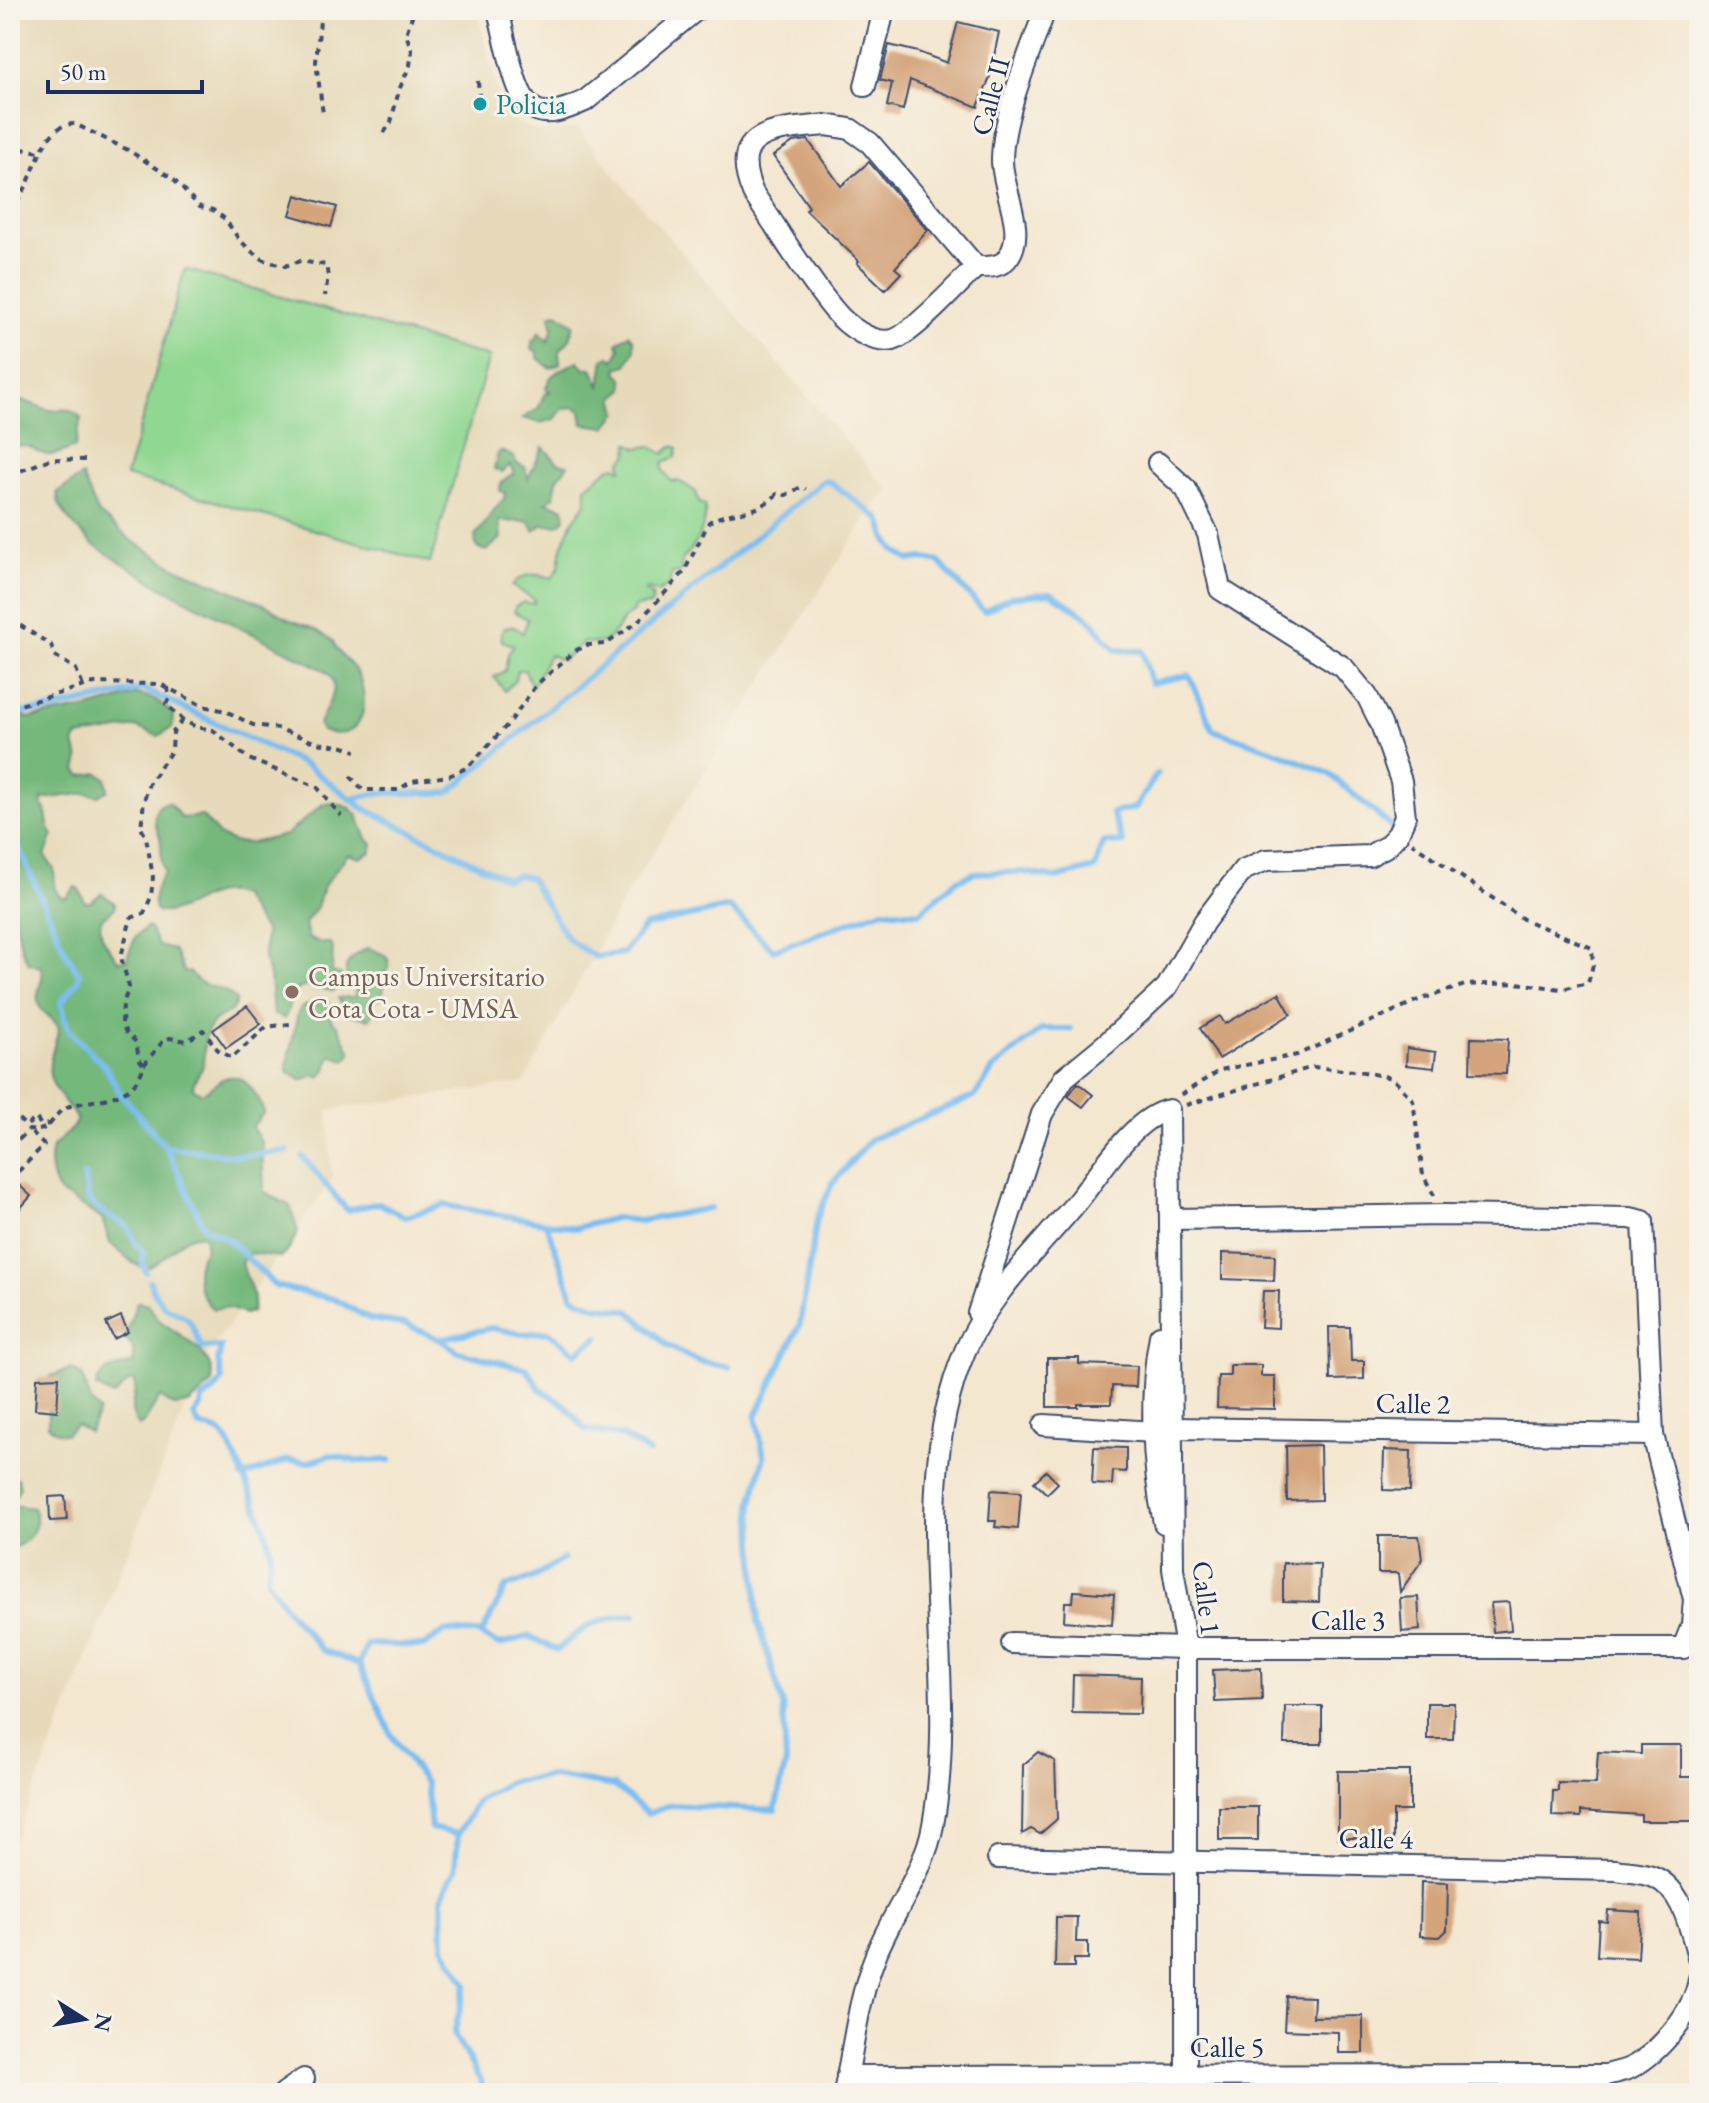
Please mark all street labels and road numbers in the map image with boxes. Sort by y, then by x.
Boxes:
street label: Calle II [962,52,1018,139]
street label: Calle 2 [1375,1384,1451,1422]
street label: Calle 1 [1185,1559,1229,1637]
street label: Calle 3 [1311,1602,1385,1638]
street label: Calle 4 [1338,1819,1414,1857]
street label: Calle 5 [1190,2029,1264,2065]

